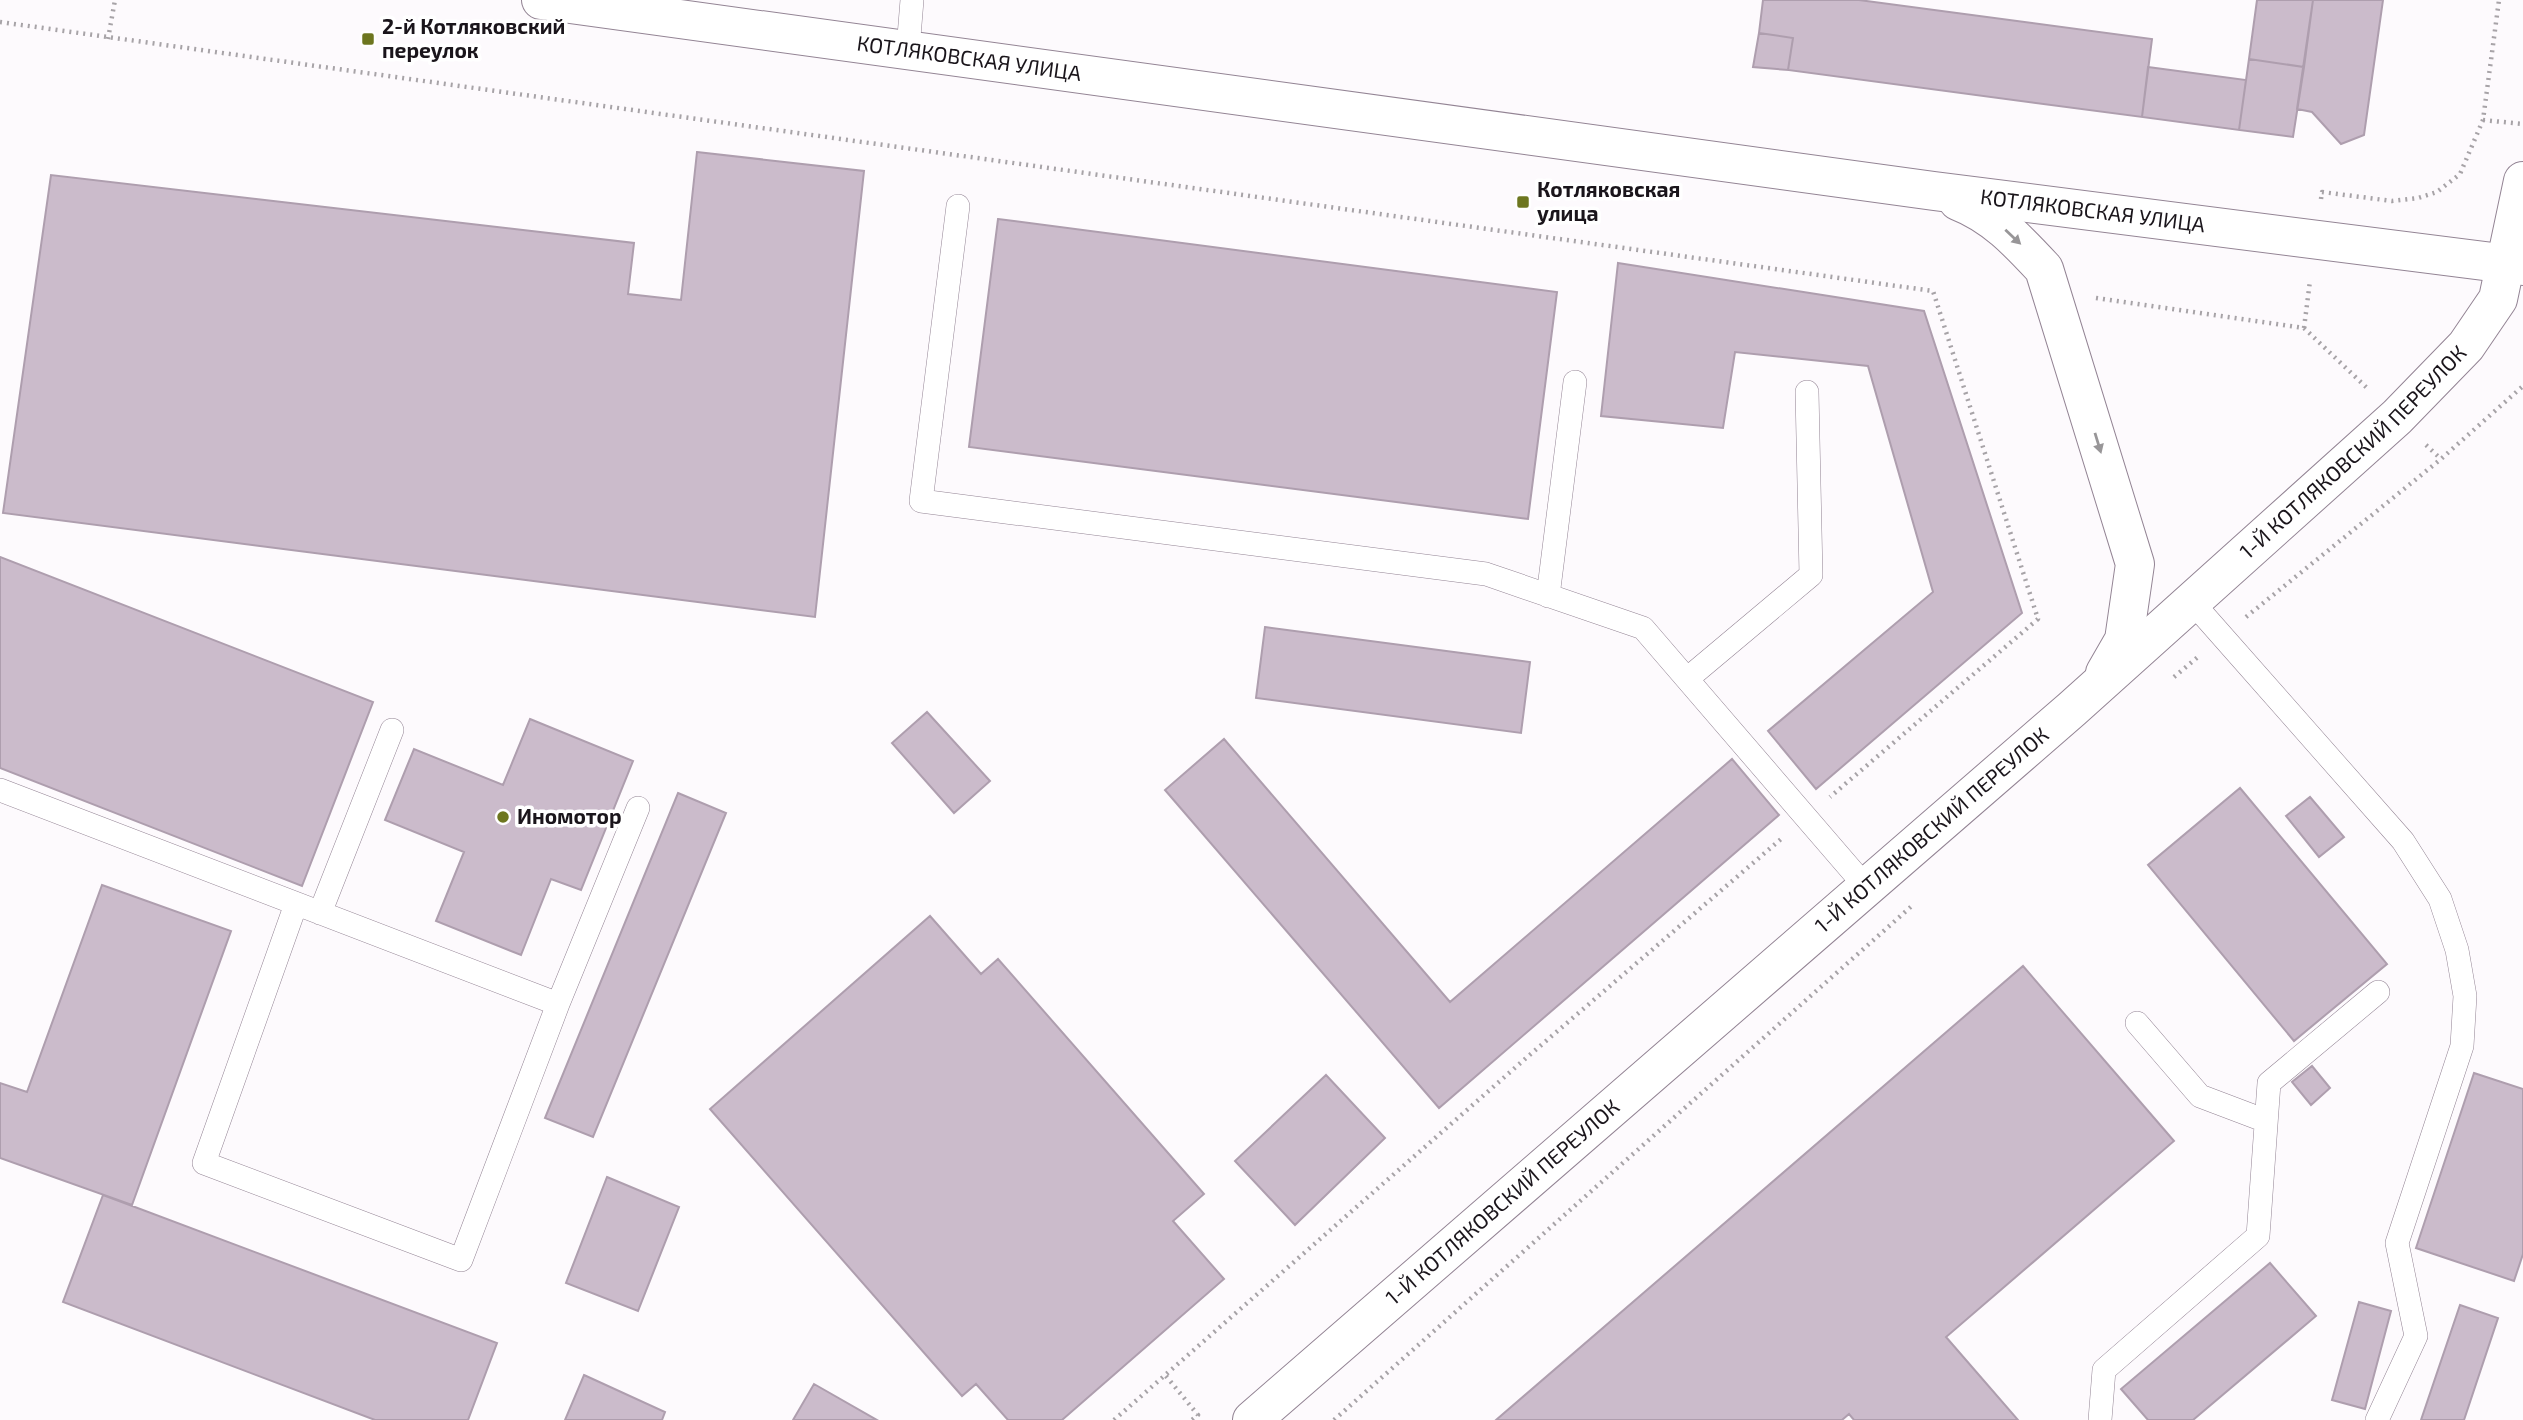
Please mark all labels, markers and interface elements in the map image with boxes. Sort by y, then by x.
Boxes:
place label: 2-й Котляковский переулок [382,13,565,62]
street label: КОТЛЯКОВСКАЯ УЛИЦА [855,29,1083,85]
marker: 2-й Котляковский переулок [360,31,376,47]
place label: Котляковская улица [1537,176,1680,225]
street label: КОТЛЯКОВСКАЯ УЛИЦА [1979,183,2207,236]
marker: Котляковская улица [1515,194,1531,210]
one-way arrow [2004,228,2021,244]
street label: 1-Й КОТЛЯКОВСКИЙ ПЕРЕУЛОК [2234,340,2471,563]
one-way arrow [2093,433,2104,454]
street label: 1-Й КОТЛЯКОВСКИЙ ПЕРЕУЛОК [1809,721,2053,937]
place label: Иномотор [517,803,622,828]
marker: Иномотор [495,809,511,825]
street label: 1-Й КОТЛЯКОВСКИЙ ПЕРЕУЛОК [1380,1093,1624,1309]

